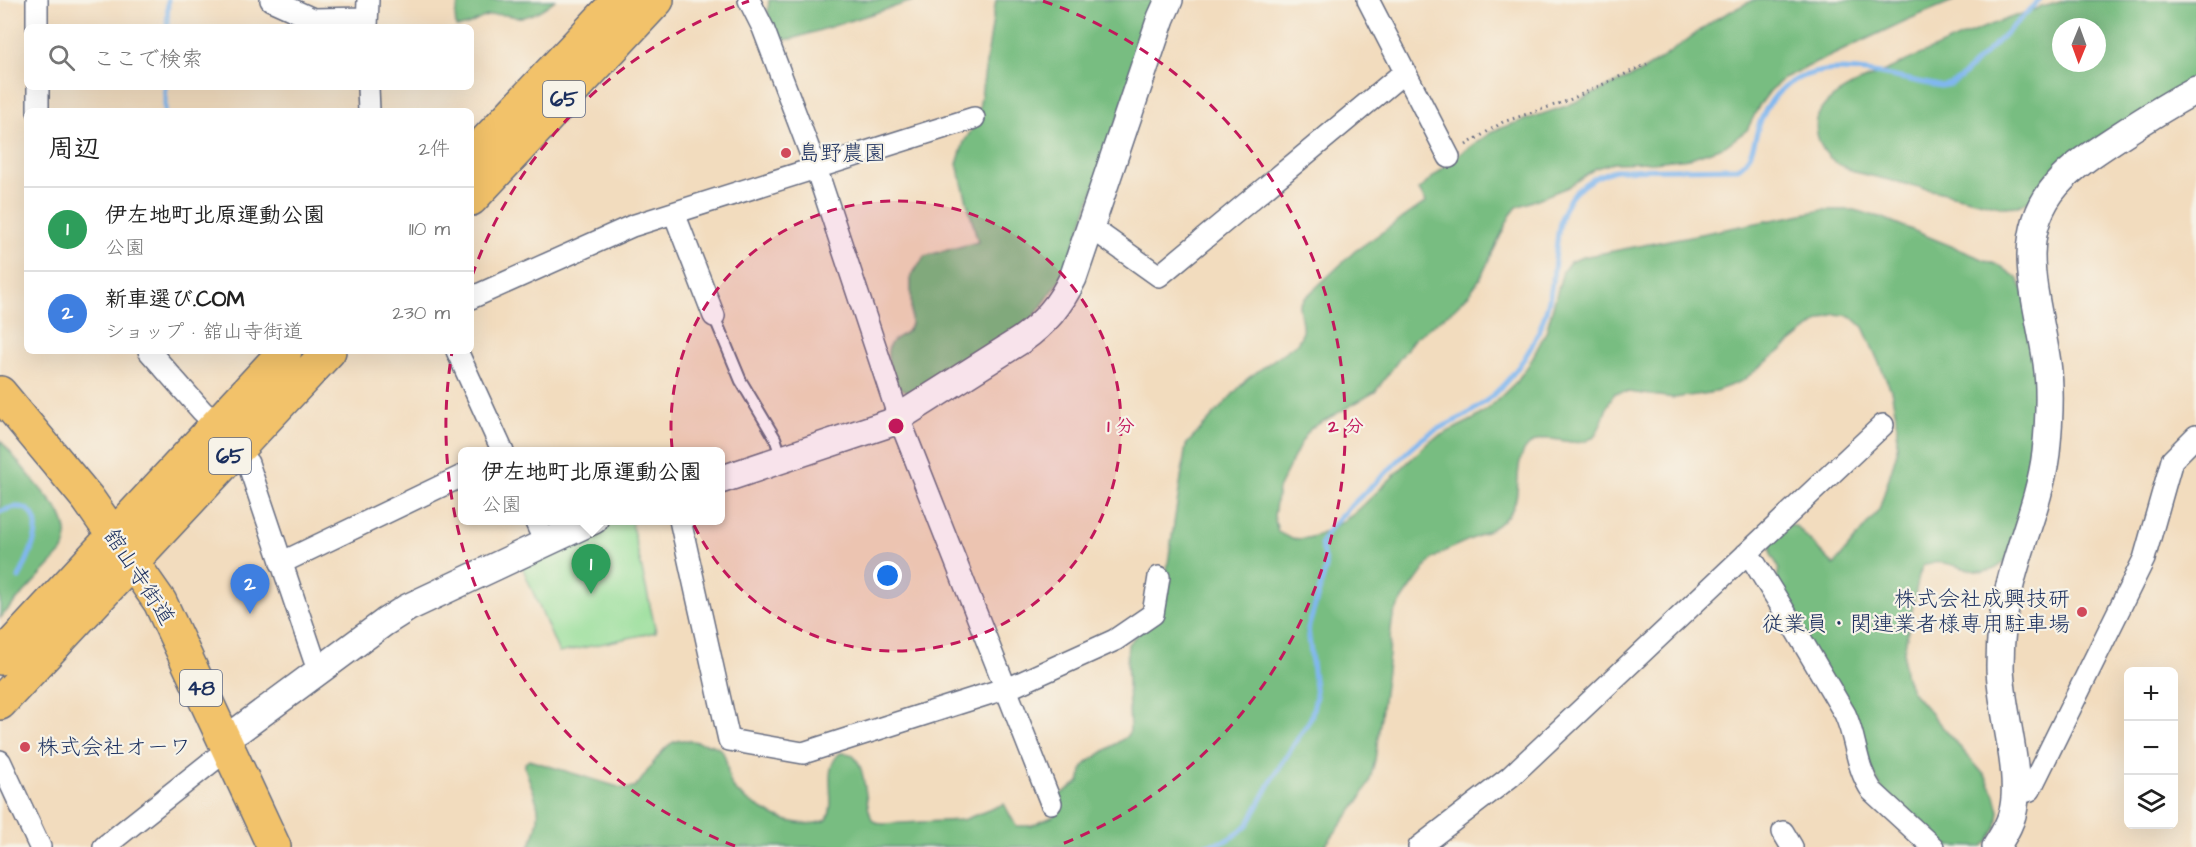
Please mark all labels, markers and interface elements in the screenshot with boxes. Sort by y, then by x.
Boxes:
north arrow [2052,18,2106,72]
search box [24,24,474,90]
icon: search [45,41,78,74]
text: ここで検索 [93,44,203,75]
road number: 65 [543,81,585,117]
text: 周辺 [48,131,100,167]
text: 2件 [419,135,450,163]
place label: 島野農園 [798,138,886,169]
marker: 島野農園 [779,146,793,160]
text: 伊左地町北原運動公園 [105,200,325,231]
text: 1 [66,215,69,243]
text: 110 m [409,215,450,243]
text: 公園 [105,234,145,262]
text: 新車選び.COM [105,284,245,315]
text: 2 [62,299,73,327]
text: 230 m [392,299,450,327]
text: ショップ · 舘山寺街道 [105,318,303,346]
text: 1 分 [1107,414,1135,439]
text: 2 分 [1327,414,1364,439]
centre of rings [886,416,906,436]
road number: 65 [209,438,251,474]
popup [458,447,725,525]
text: 伊左地町北原運動公園 [481,457,702,488]
text: 公園 [481,491,521,519]
street label: 舘山寺街道 [96,522,182,632]
pin: 1 [572,544,610,594]
your location [873,561,902,590]
pin: 2 [230,564,270,614]
place label: 株式会社成興技研 従業員・関連業者様専用駐車場 [1762,584,2070,640]
marker: 株式会社成興技研 従業員・関連業者様専用駐車場 [2075,605,2089,619]
map controls [2124,667,2178,829]
button: + [2124,667,2178,721]
road number: 48 [180,670,222,706]
button: − [2124,721,2178,775]
place label: 株式会社オーワ [37,732,191,763]
marker: 株式会社オーワ [18,740,32,754]
button: layers [2124,775,2178,829]

